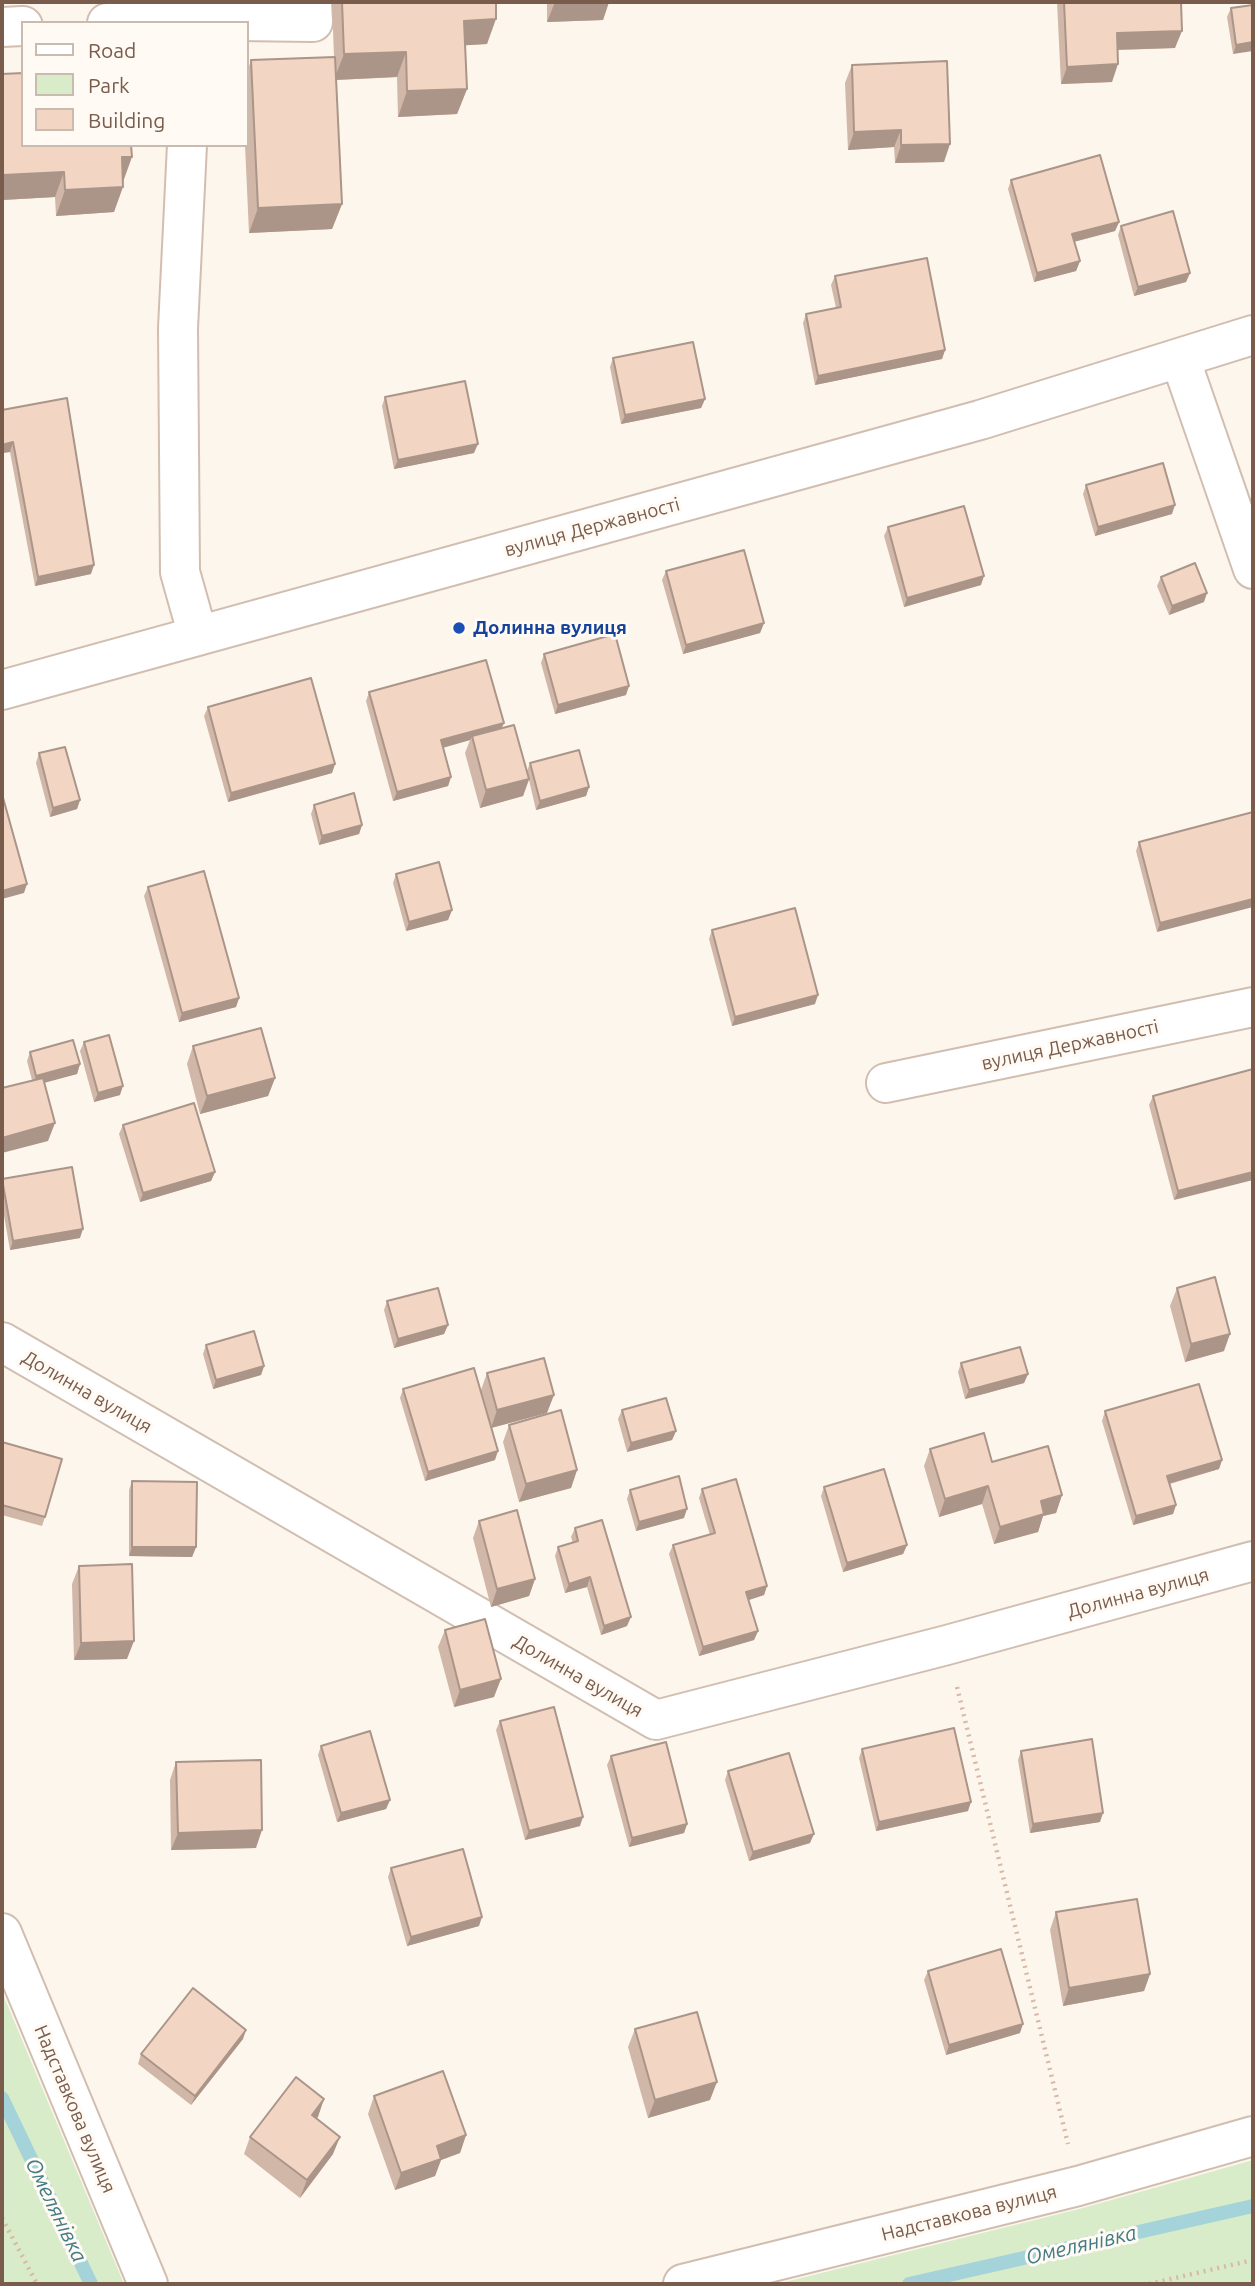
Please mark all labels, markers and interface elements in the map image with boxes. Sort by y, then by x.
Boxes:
legend [21,21,248,147]
text: Road [88,38,136,62]
text: Park [88,73,130,97]
text: Building [88,108,165,132]
street label: вулиця Державності [502,493,682,561]
place label: Долинна вулиця [473,617,627,639]
marker: Долинна вулиця [451,620,467,636]
street label: вулиця Державності [979,1015,1161,1075]
street label: Долинна вулиця [18,1346,156,1438]
street label: Долинна вулиця [1065,1563,1211,1623]
street label: Долинна вулиця [509,1630,647,1722]
street label: Надставкова вулиця [29,2022,121,2196]
water label: Омелянівка [20,2154,92,2266]
street label: Надставкова вулиця [879,2180,1059,2246]
water label: Омелянівка [1023,2220,1139,2270]

